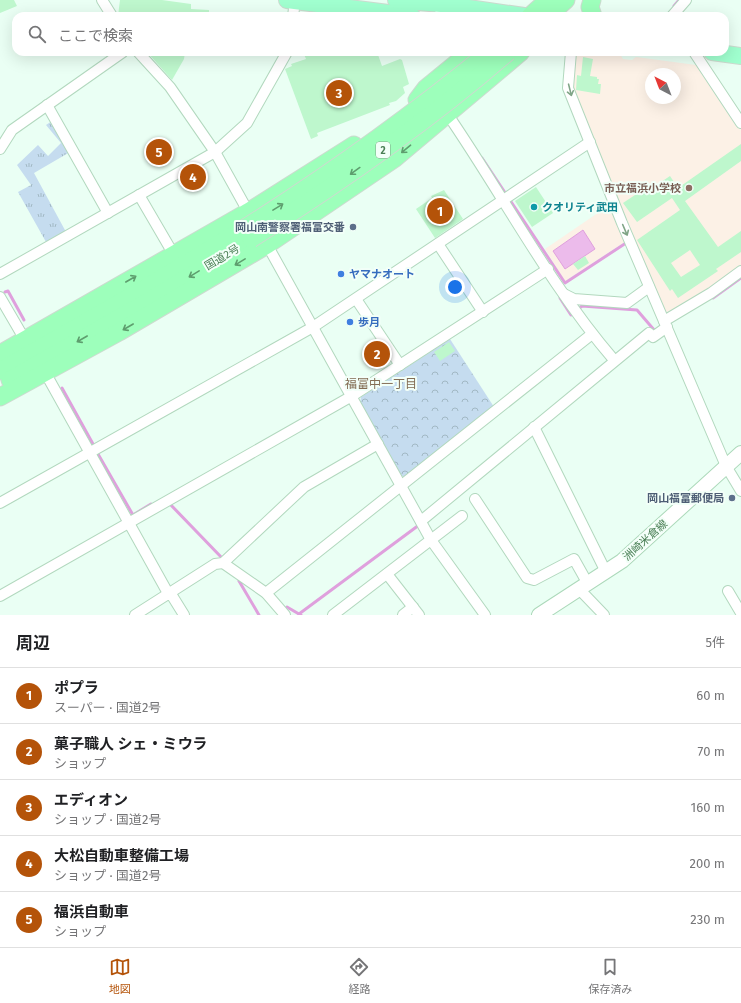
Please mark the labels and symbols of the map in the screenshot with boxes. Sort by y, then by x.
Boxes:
north arrow [645,68,681,104]
pin: 3 [326,78,352,108]
one-way arrow [567,84,574,97]
pin: 5 [146,137,172,167]
road number: 2 [376,142,390,158]
one-way arrow [400,145,411,154]
pin: 4 [180,162,206,192]
one-way arrow [350,166,361,175]
place label: 市立福浜小学校 [604,182,681,195]
marker: 市立福浜小学校 [684,183,694,193]
pin: 1 [427,196,453,226]
place label: クオリティ武田 [542,201,618,214]
marker: クオリティ武田 [529,202,539,212]
one-way arrow [272,203,284,211]
place label: 岡山南警察署福富交番 [235,221,345,234]
marker: 岡山南警察署福富交番 [348,222,358,232]
one-way arrow [622,224,630,236]
street label: 国道2号 [202,242,242,273]
one-way arrow [234,258,246,266]
place label: ヤマナオート [349,268,415,281]
marker: ヤマナオート [336,269,346,279]
one-way arrow [188,270,200,278]
one-way arrow [125,275,137,283]
your location [445,277,465,297]
place label: 歩月 [358,316,380,329]
marker: 歩月 [345,317,355,327]
one-way arrow [122,323,134,331]
one-way arrow [76,336,88,344]
pin: 2 [364,339,390,369]
district label: 福富中一丁目 [345,377,417,391]
place label: 岡山福富郵便局 [647,492,724,505]
marker: 岡山福富郵便局 [727,493,737,503]
street label: 洲崎米倉線 [621,517,670,564]

